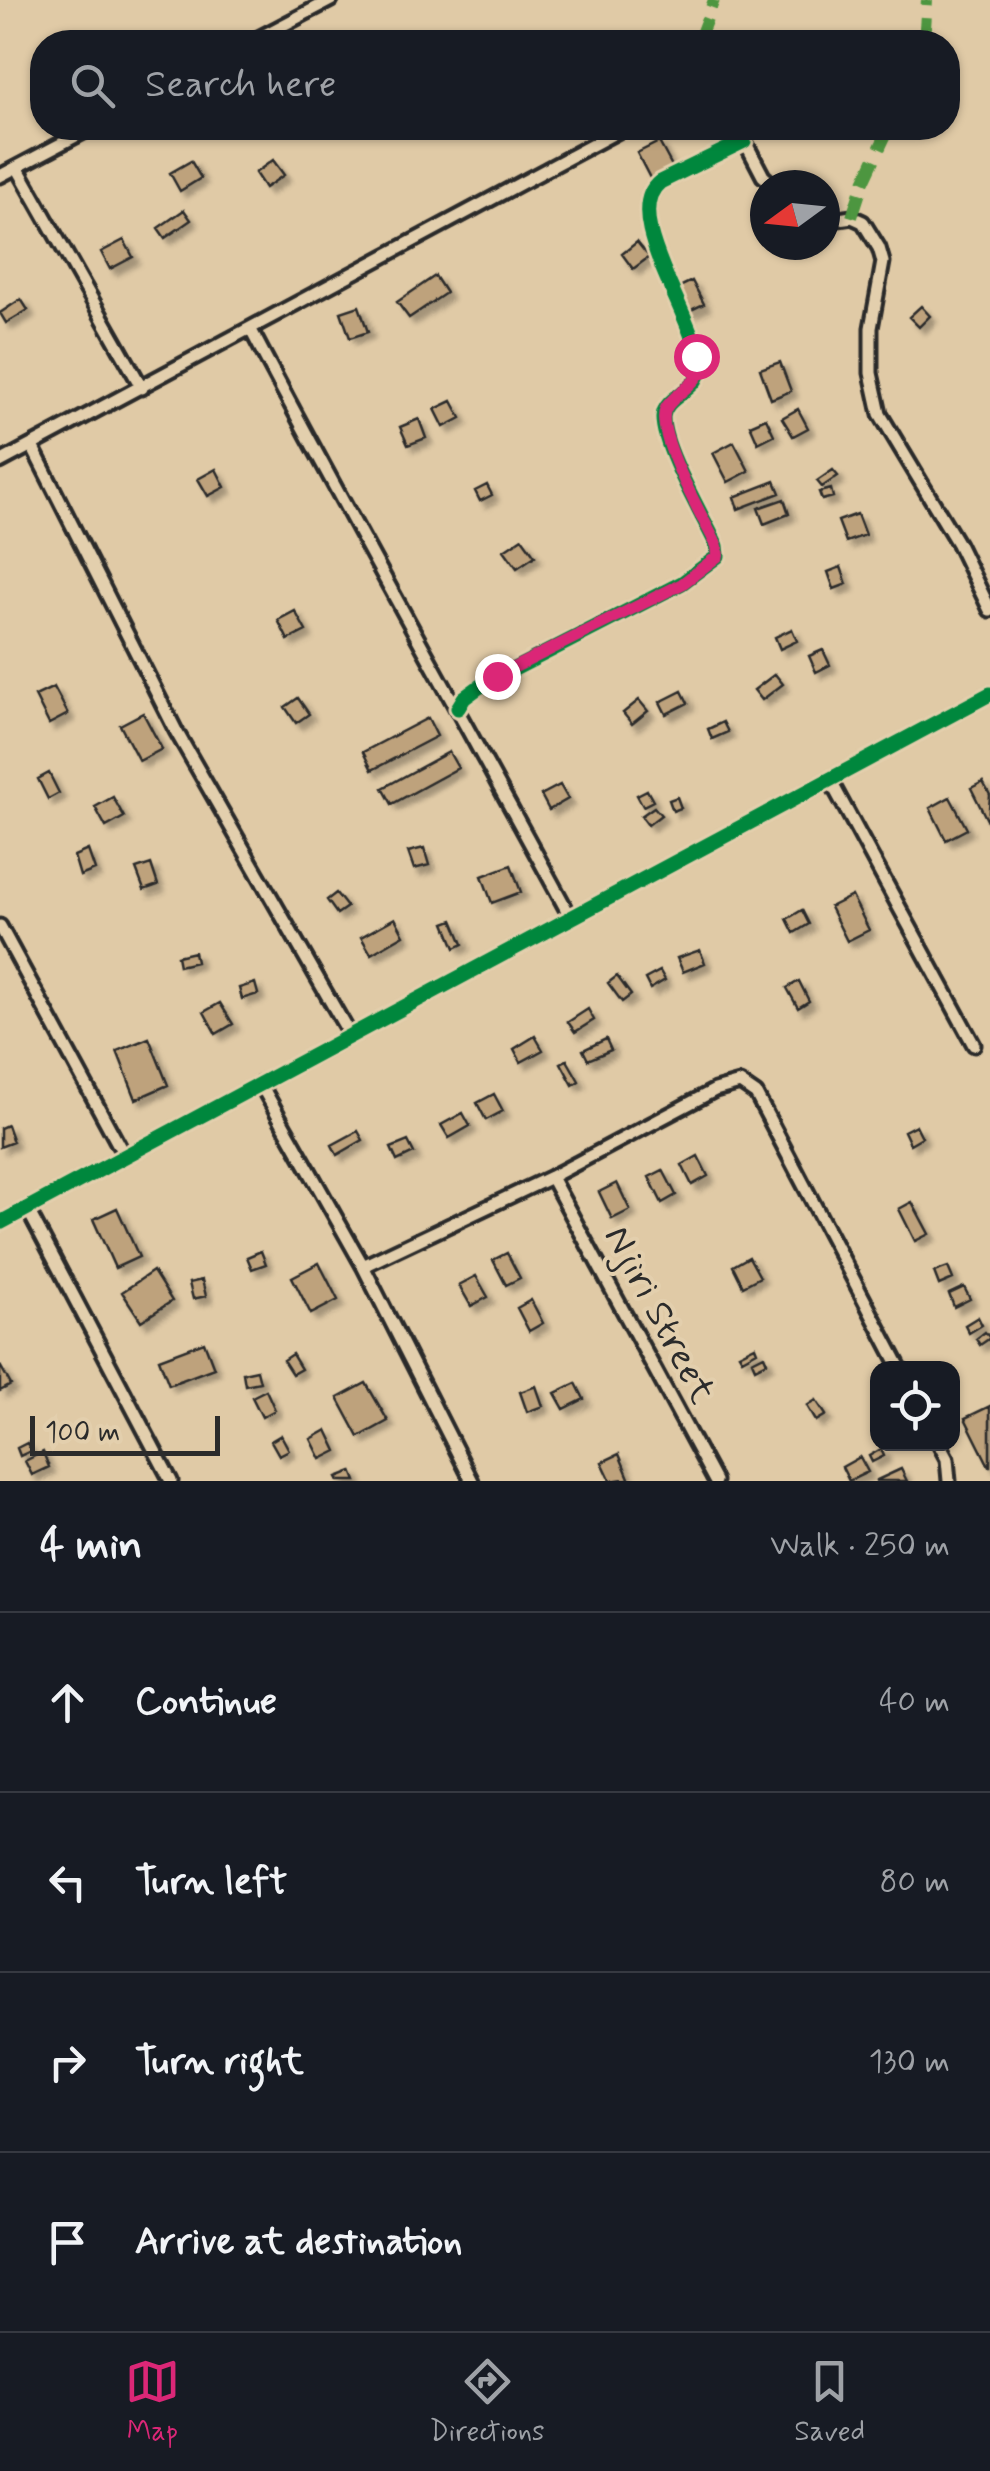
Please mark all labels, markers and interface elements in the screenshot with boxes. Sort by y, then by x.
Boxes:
search box [30,30,960,140]
icon: search [65,58,120,113]
text: Search here [145,61,336,110]
north arrow [750,170,840,260]
route start [674,334,720,380]
route end [475,654,521,700]
street label: Njiri Street [592,1218,726,1412]
map controls [870,1361,960,1451]
button: locate [870,1361,960,1451]
scale bar [30,1411,220,1456]
text: 100 m [45,1415,120,1452]
text: 4 min [40,1519,142,1574]
text: Walk · 250 m [770,1525,950,1567]
icon: ahead [40,1675,95,1730]
text: Continue [135,1678,277,1727]
text: 40 m [879,1681,950,1723]
icon: left [40,1855,95,1910]
text: Turn left [135,1858,287,1907]
text: 80 m [880,1861,950,1903]
icon: right [40,2035,95,2090]
text: Turn right [135,2038,304,2087]
text: 130 m [869,2041,950,2083]
icon: arrive [40,2215,95,2270]
text: Arrive at destination [135,2218,462,2267]
tab: Map [125,2354,180,2451]
tab: Directions [430,2354,545,2451]
tab: Saved [794,2354,865,2451]

